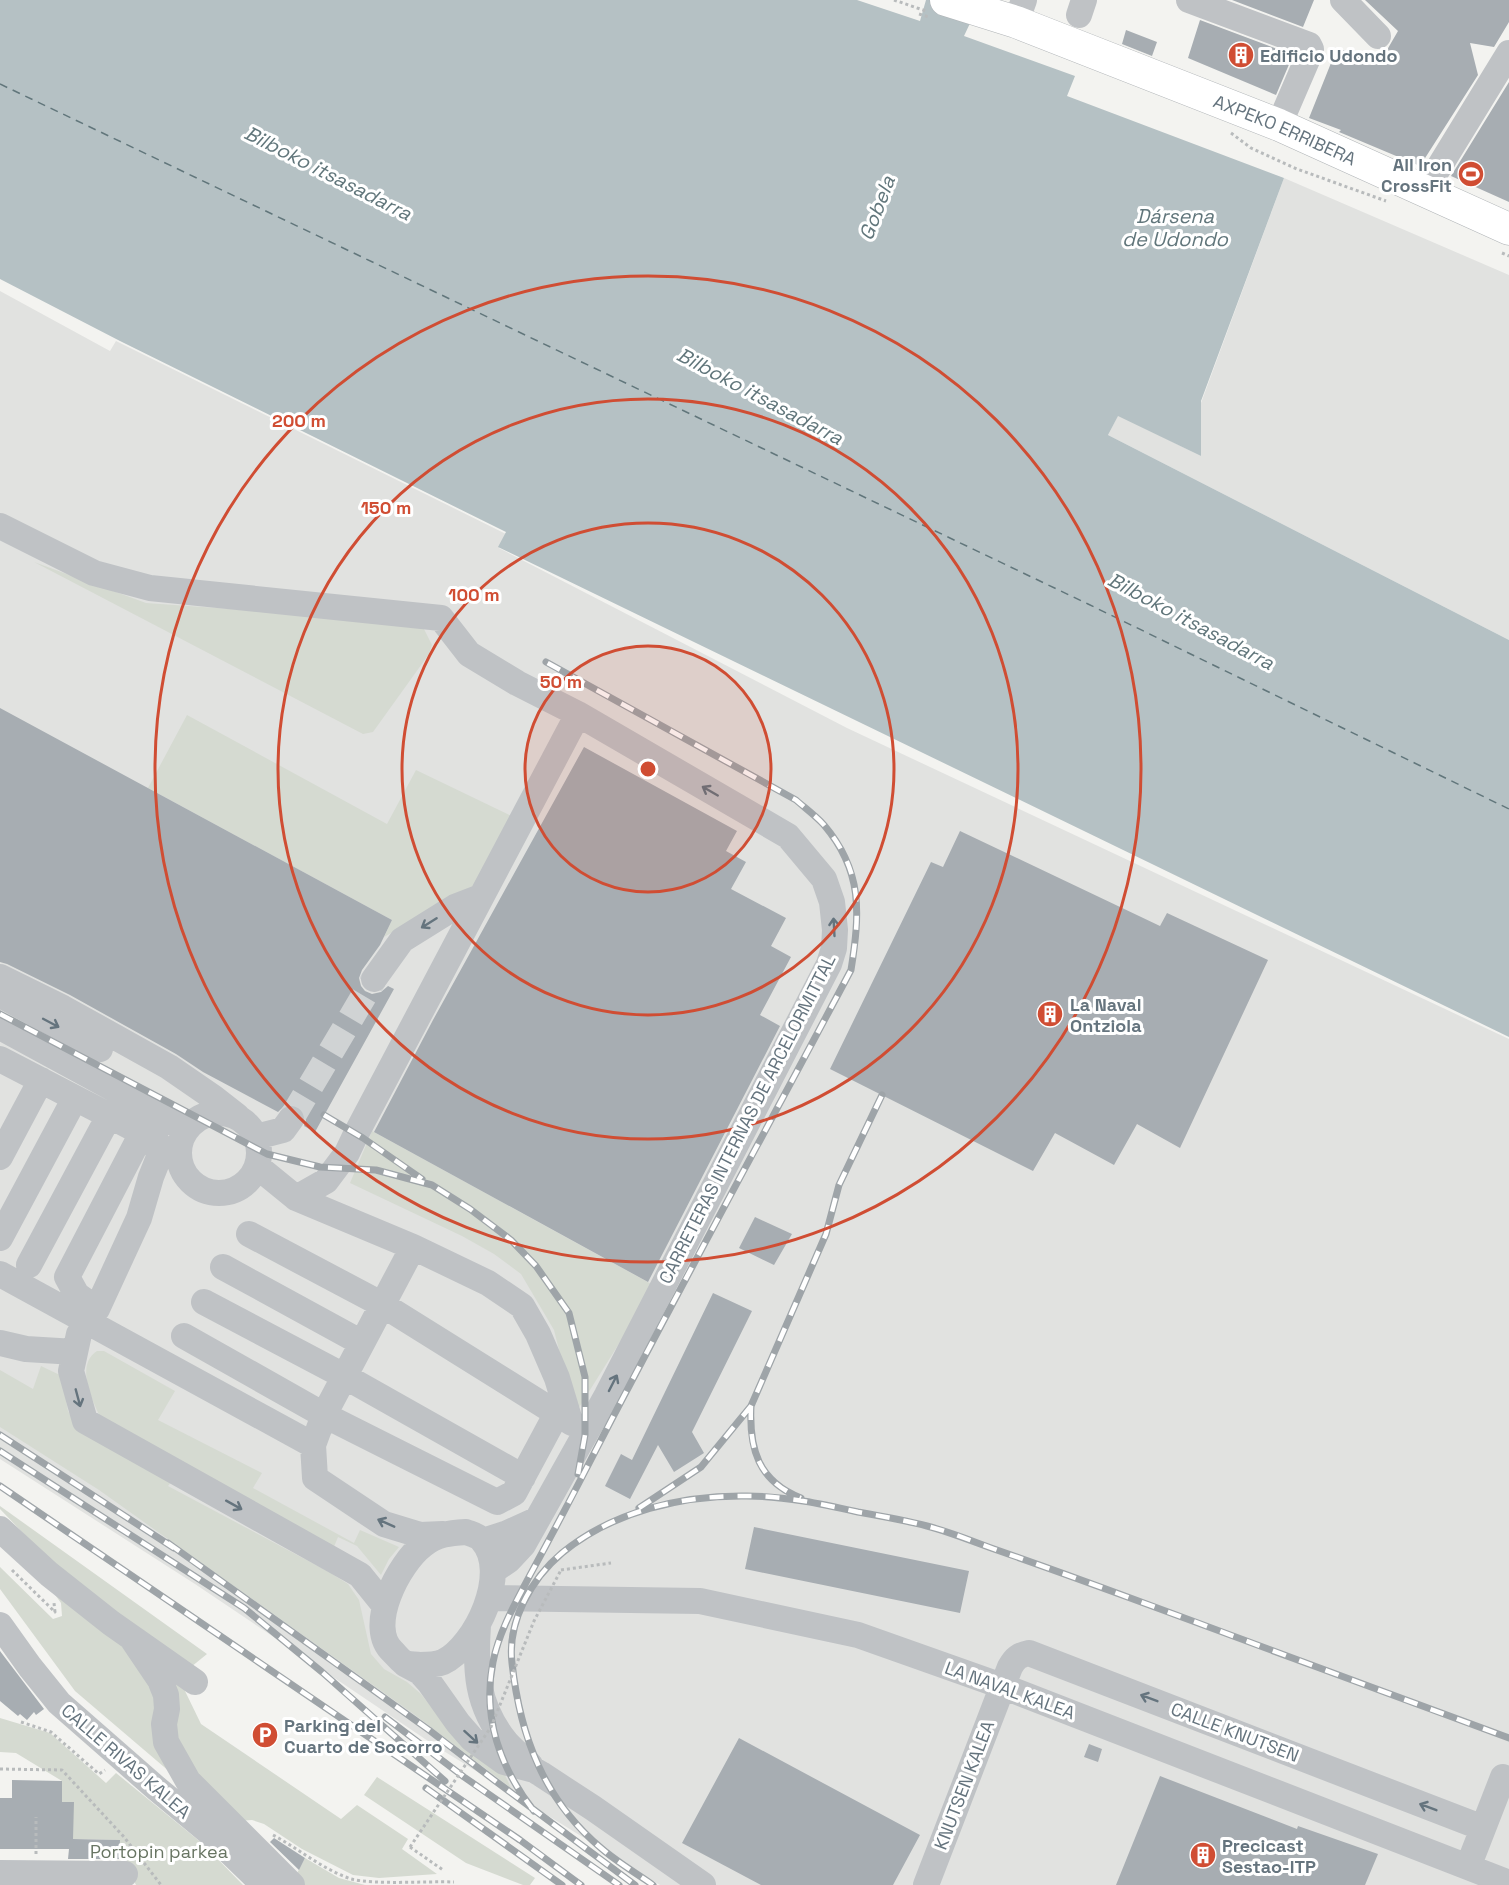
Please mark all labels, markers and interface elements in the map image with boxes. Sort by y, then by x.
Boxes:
building icon: Edificio Udondo [1226,40,1256,70]
place label: Edificio Udondo [1260,44,1397,67]
street label: AXPEKO ERRIBERA [1210,89,1360,170]
water label: Bilboko itsasadarra [240,120,416,227]
place label: All Iron CrossFit [1381,153,1452,197]
sports icon: All Iron CrossFit [1456,159,1486,189]
water label: Gobela [853,172,901,244]
water label: Dársena de Udondo [1122,203,1229,252]
water label: Bilboko itsasadarra [673,341,848,451]
text: 200 m [272,409,326,432]
text: 150 m [361,496,411,519]
water label: Bilboko itsasadarra [1104,566,1279,676]
text: 100 m [448,583,500,606]
text: 50 m [540,670,582,693]
centre of rings [638,759,658,779]
one-way arrow [702,785,719,797]
one-way arrow [421,917,438,929]
one-way arrow [829,917,840,937]
street label: CARRETERAS INTERNAS DE ARCELORMITTAL [654,950,841,1288]
place label: La Naval Ontziola [1070,993,1142,1037]
building icon: La Naval Ontziola [1035,999,1065,1029]
one-way arrow [42,1018,60,1029]
one-way arrow [608,1375,619,1393]
one-way arrow [73,1388,85,1407]
one-way arrow [225,1499,242,1511]
one-way arrow [378,1517,396,1529]
street label: LA NAVAL KALEA [942,1656,1078,1724]
one-way arrow [1140,1692,1159,1703]
street label: CALLE KNUTSEN [1168,1697,1302,1767]
street label: CALLE RIVAS KALEA [57,1699,195,1823]
place label: Parking del Cuarto de Socorro [284,1714,443,1758]
street label: KNUTSEN KALEA [929,1717,999,1853]
parking icon: Parking del Cuarto de Socorro [250,1720,280,1750]
one-way arrow [464,1730,479,1744]
one-way arrow [1420,1801,1438,1812]
place label: Precicast Sestao-ITP [1222,1834,1316,1878]
park label: Portopin parkea [90,1840,228,1863]
building icon: Precicast Sestao-ITP [1188,1840,1218,1870]

